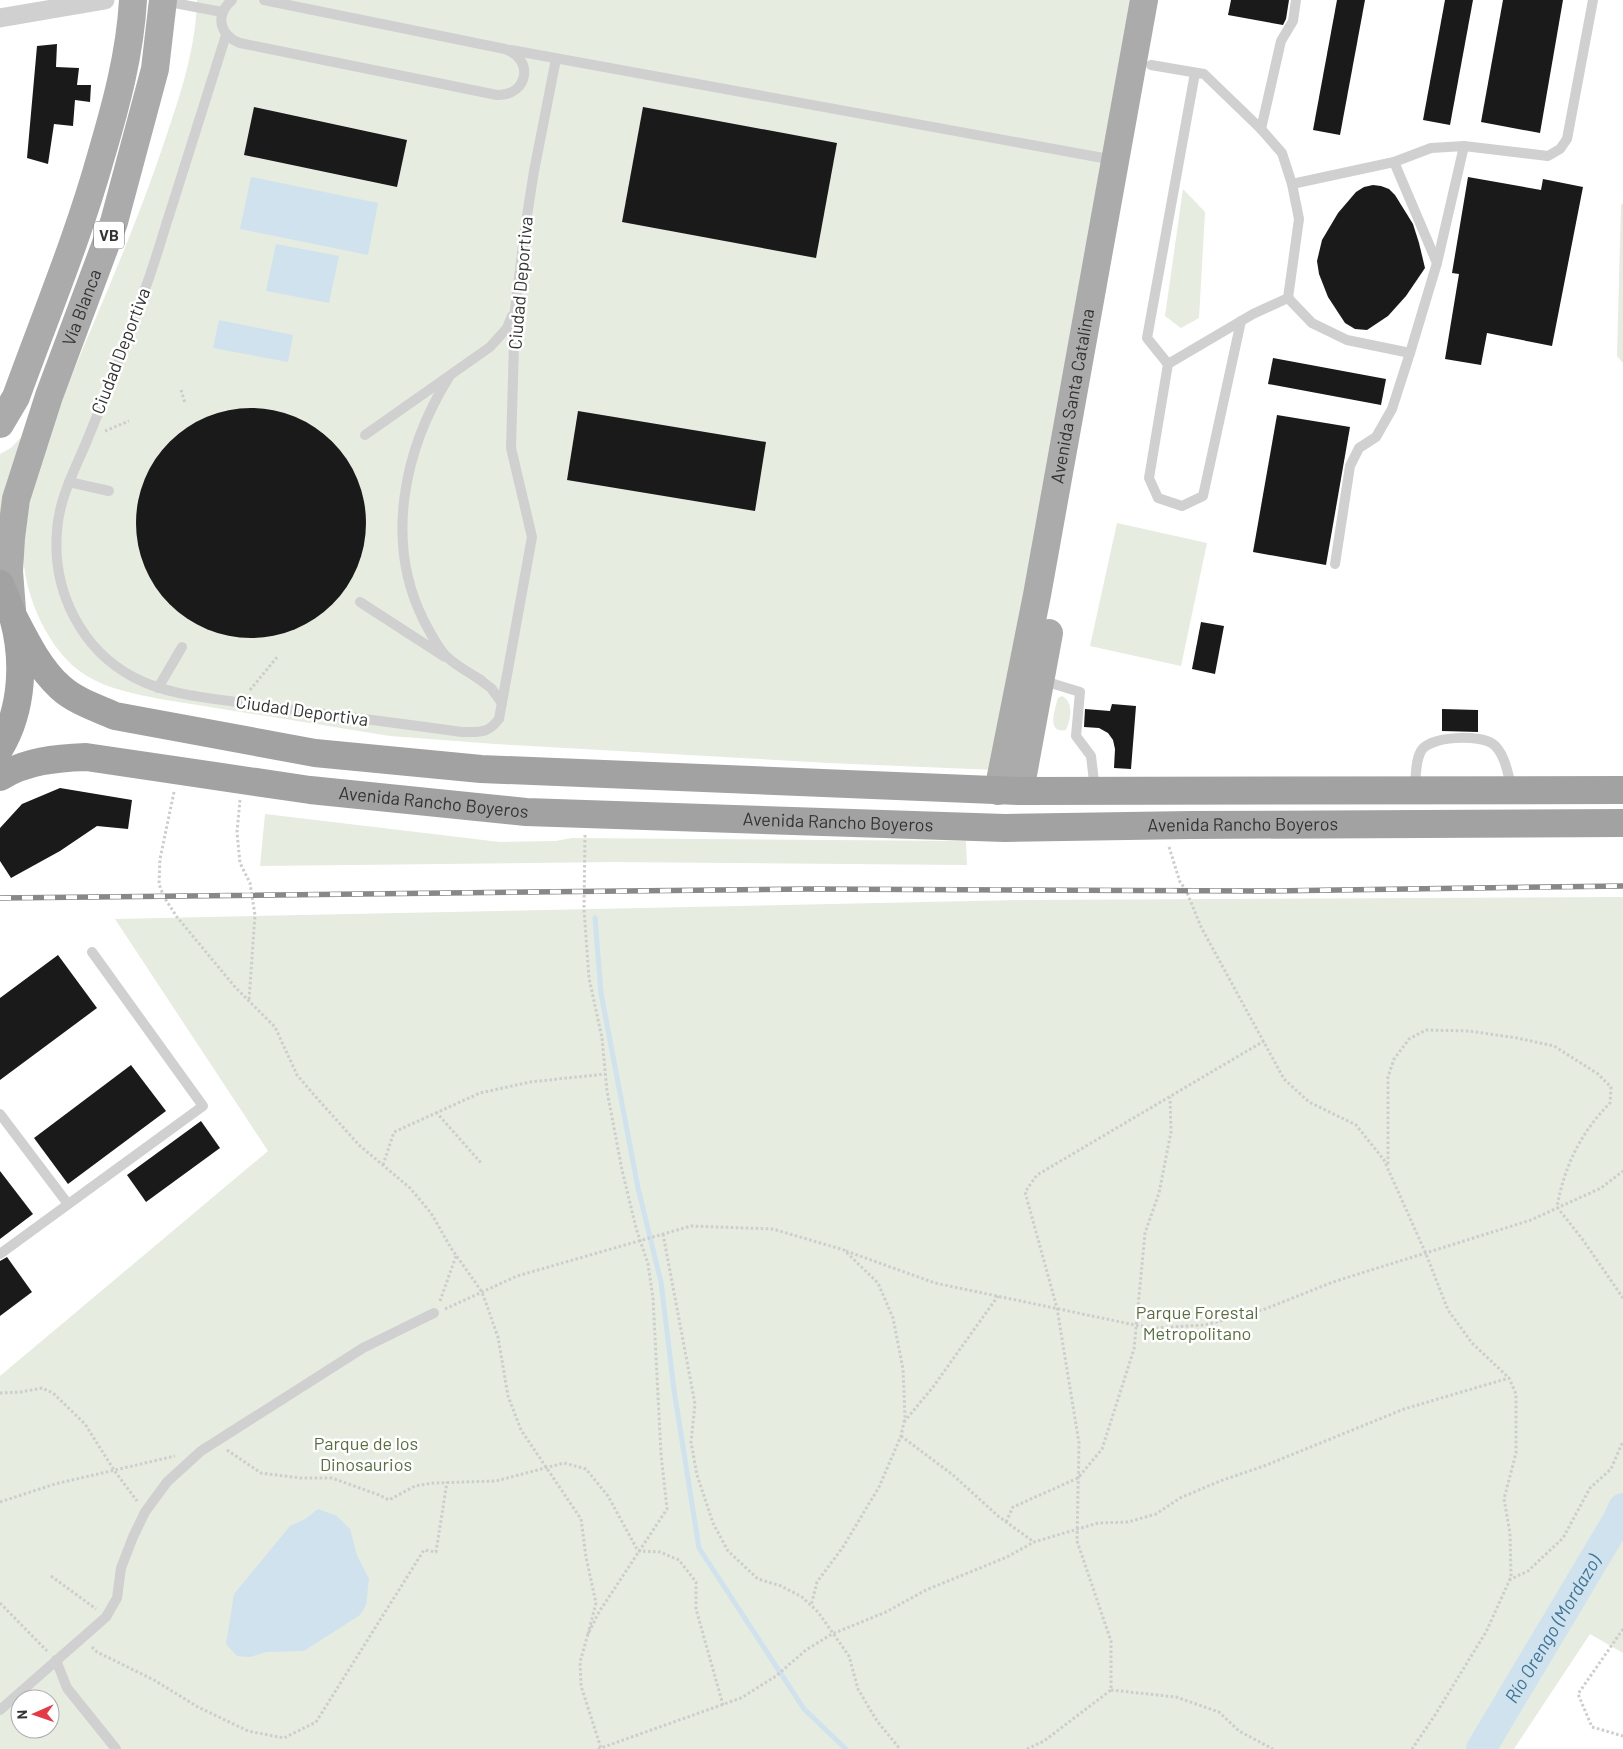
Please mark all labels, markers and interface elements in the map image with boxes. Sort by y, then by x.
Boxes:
street label: Ciudad Deportiva [503,215,537,350]
road number: VB [94,222,124,248]
street label: Vía Blanca [57,266,105,349]
street label: Ciudad Deportiva [86,284,154,417]
street label: Avenida Santa Catalina [1045,307,1098,485]
street label: Ciudad Deportiva [235,690,370,730]
street label: Avenida Rancho Boyeros [338,781,530,822]
street label: Avenida Rancho Boyeros [742,807,934,836]
street label: Avenida Rancho Boyeros [1147,812,1338,836]
park label: Parque Forestal Metropolitano [1136,1301,1258,1344]
park label: Parque de los Dinosaurios [314,1432,418,1475]
water label: Río Orengo (Mordazo) [1499,1549,1606,1707]
north arrow [10,1689,60,1739]
text: N [13,1710,30,1719]

